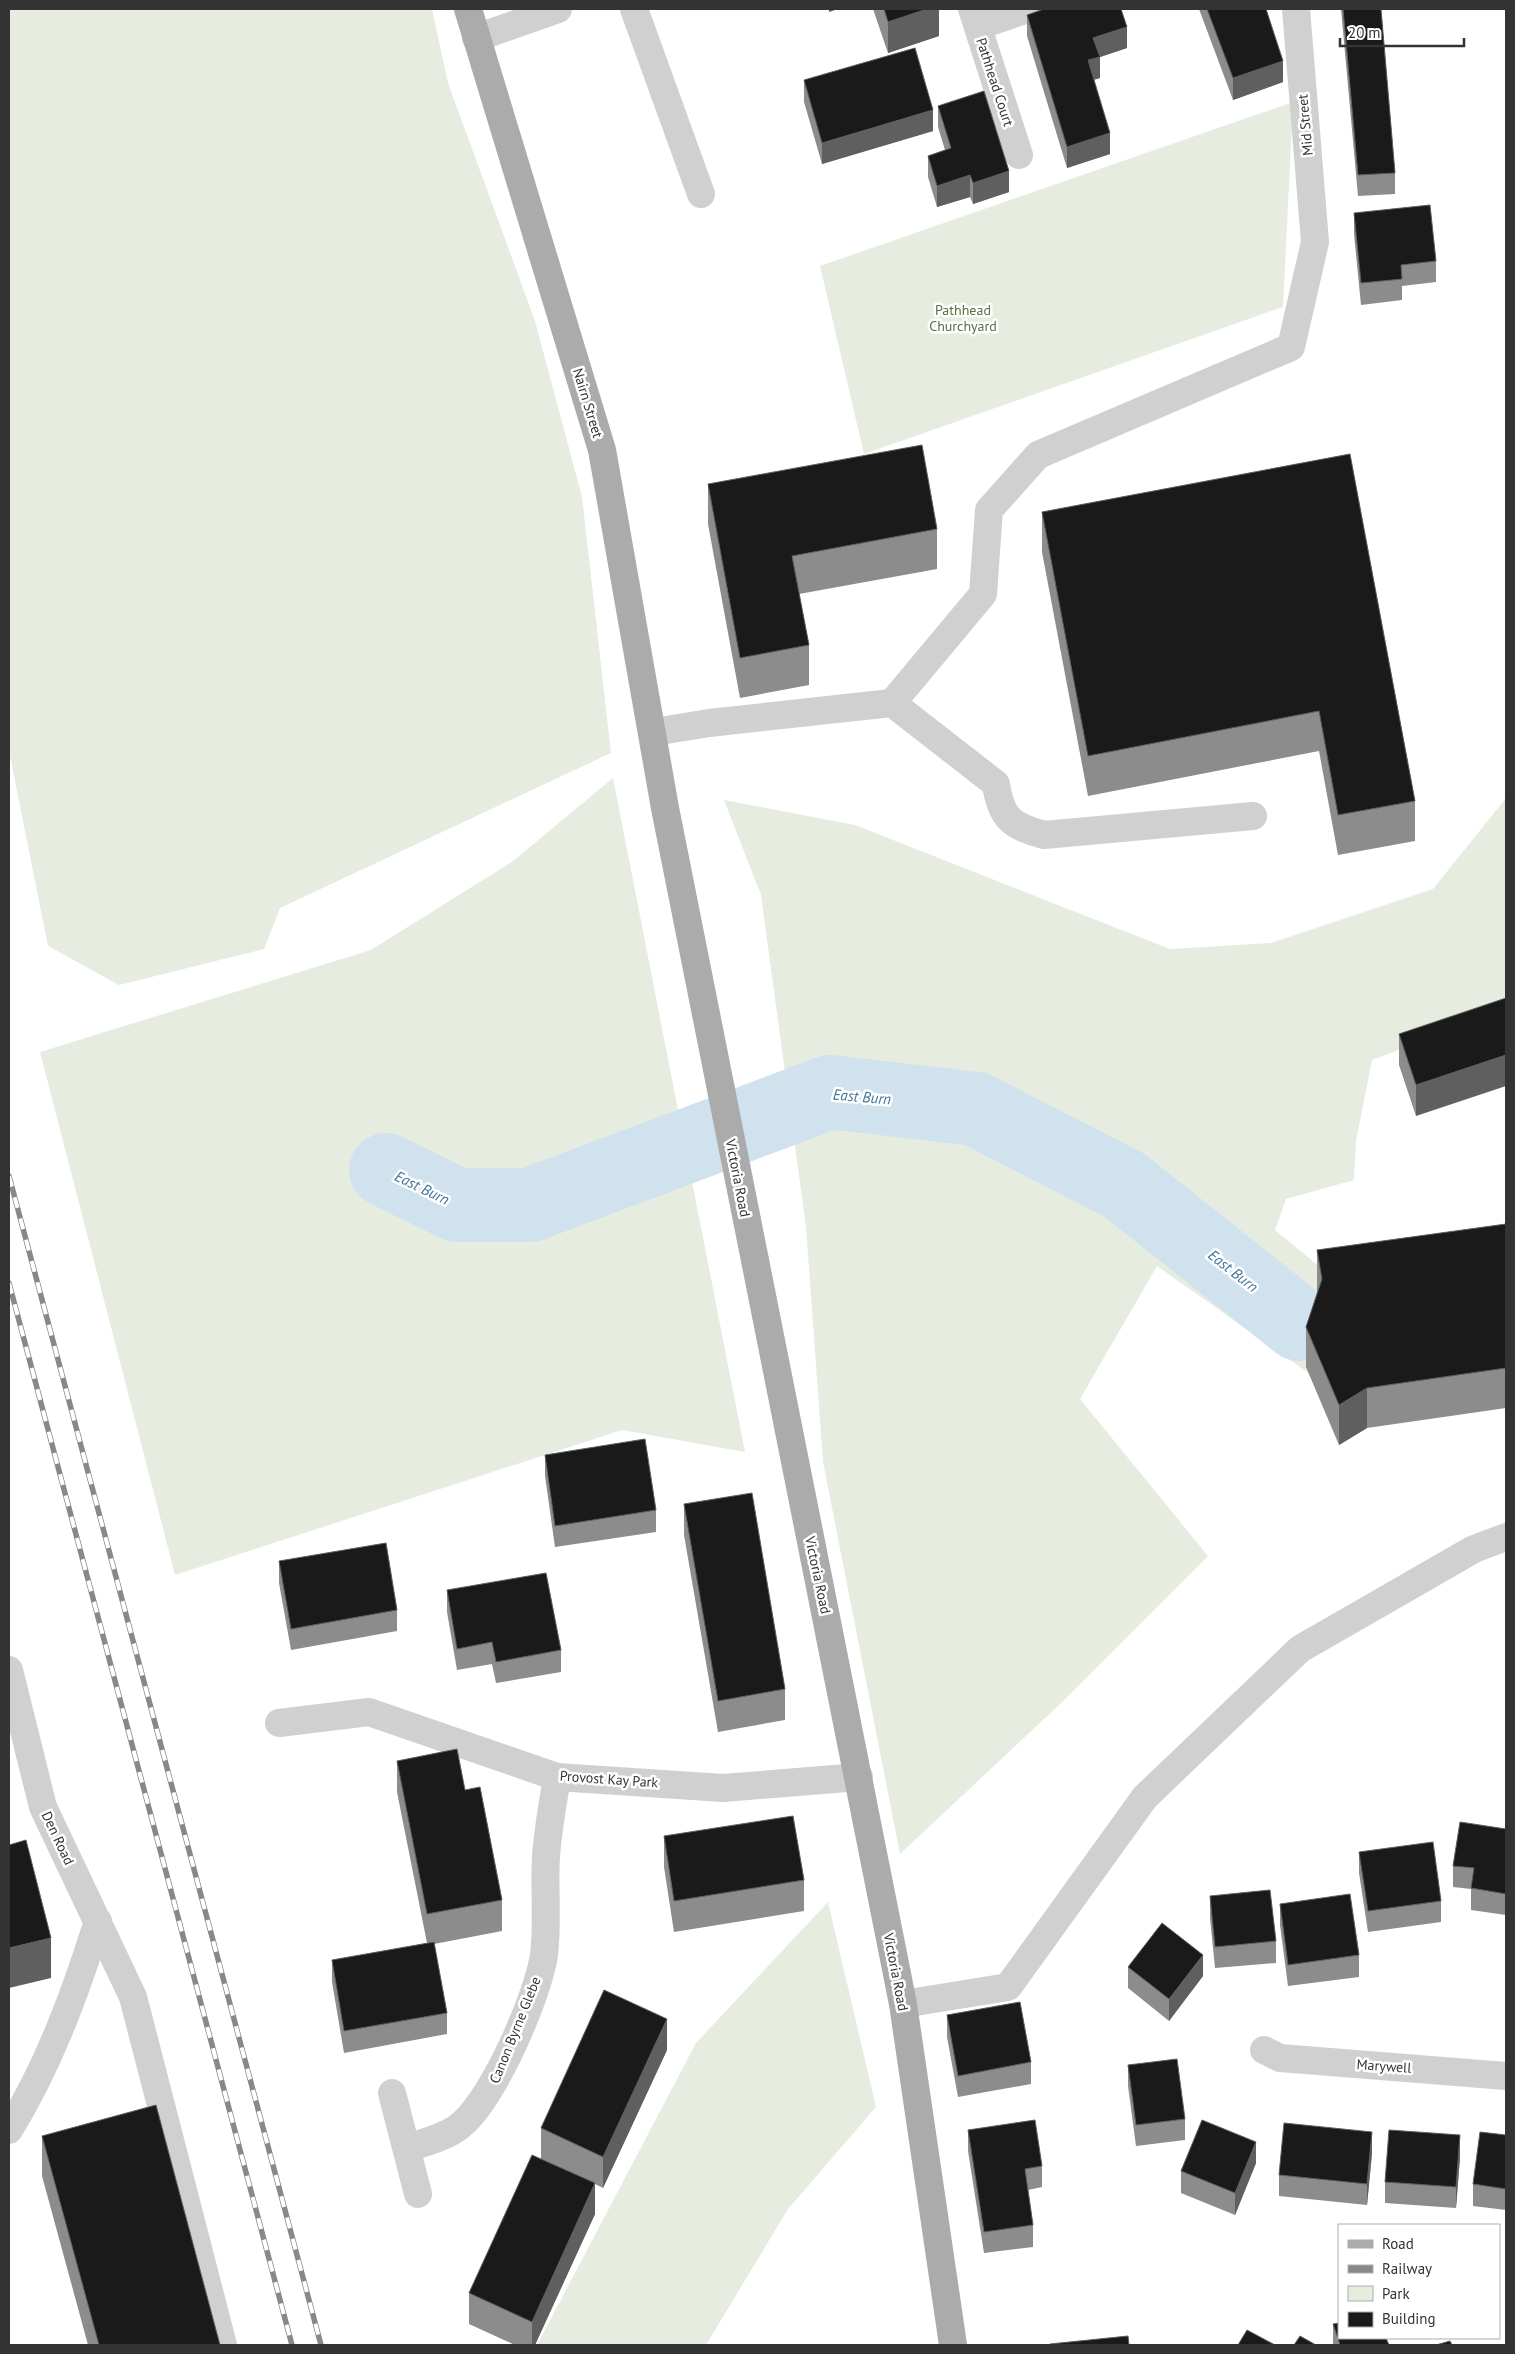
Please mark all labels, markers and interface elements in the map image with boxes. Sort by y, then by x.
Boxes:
scale bar [1340,15,1464,47]
text: 20 m [1348,23,1381,42]
street label: Pathhead Court [972,35,1018,129]
street label: Mid Street [1293,93,1317,157]
park label: Pathhead Churchyard [929,301,997,335]
street label: Nairn Street [569,366,607,440]
water label: East Burn [832,1084,892,1109]
street label: Victoria Road [721,1137,754,1218]
water label: East Burn [392,1166,453,1209]
water label: East Burn [1204,1245,1262,1296]
street label: Victoria Road [801,1534,835,1615]
street label: Provost Kay Park [559,1767,659,1791]
street label: Den Road [38,1808,78,1868]
street label: Victoria Road [879,1931,912,2012]
street label: Canon Byrne Glebe [485,1974,545,2086]
street label: Marywell [1356,2055,1412,2077]
legend [1338,2224,1500,2339]
text: Road [1382,2234,1414,2253]
text: Railway [1382,2259,1432,2278]
text: Park [1382,2284,1410,2303]
text: Building [1382,2309,1436,2328]

